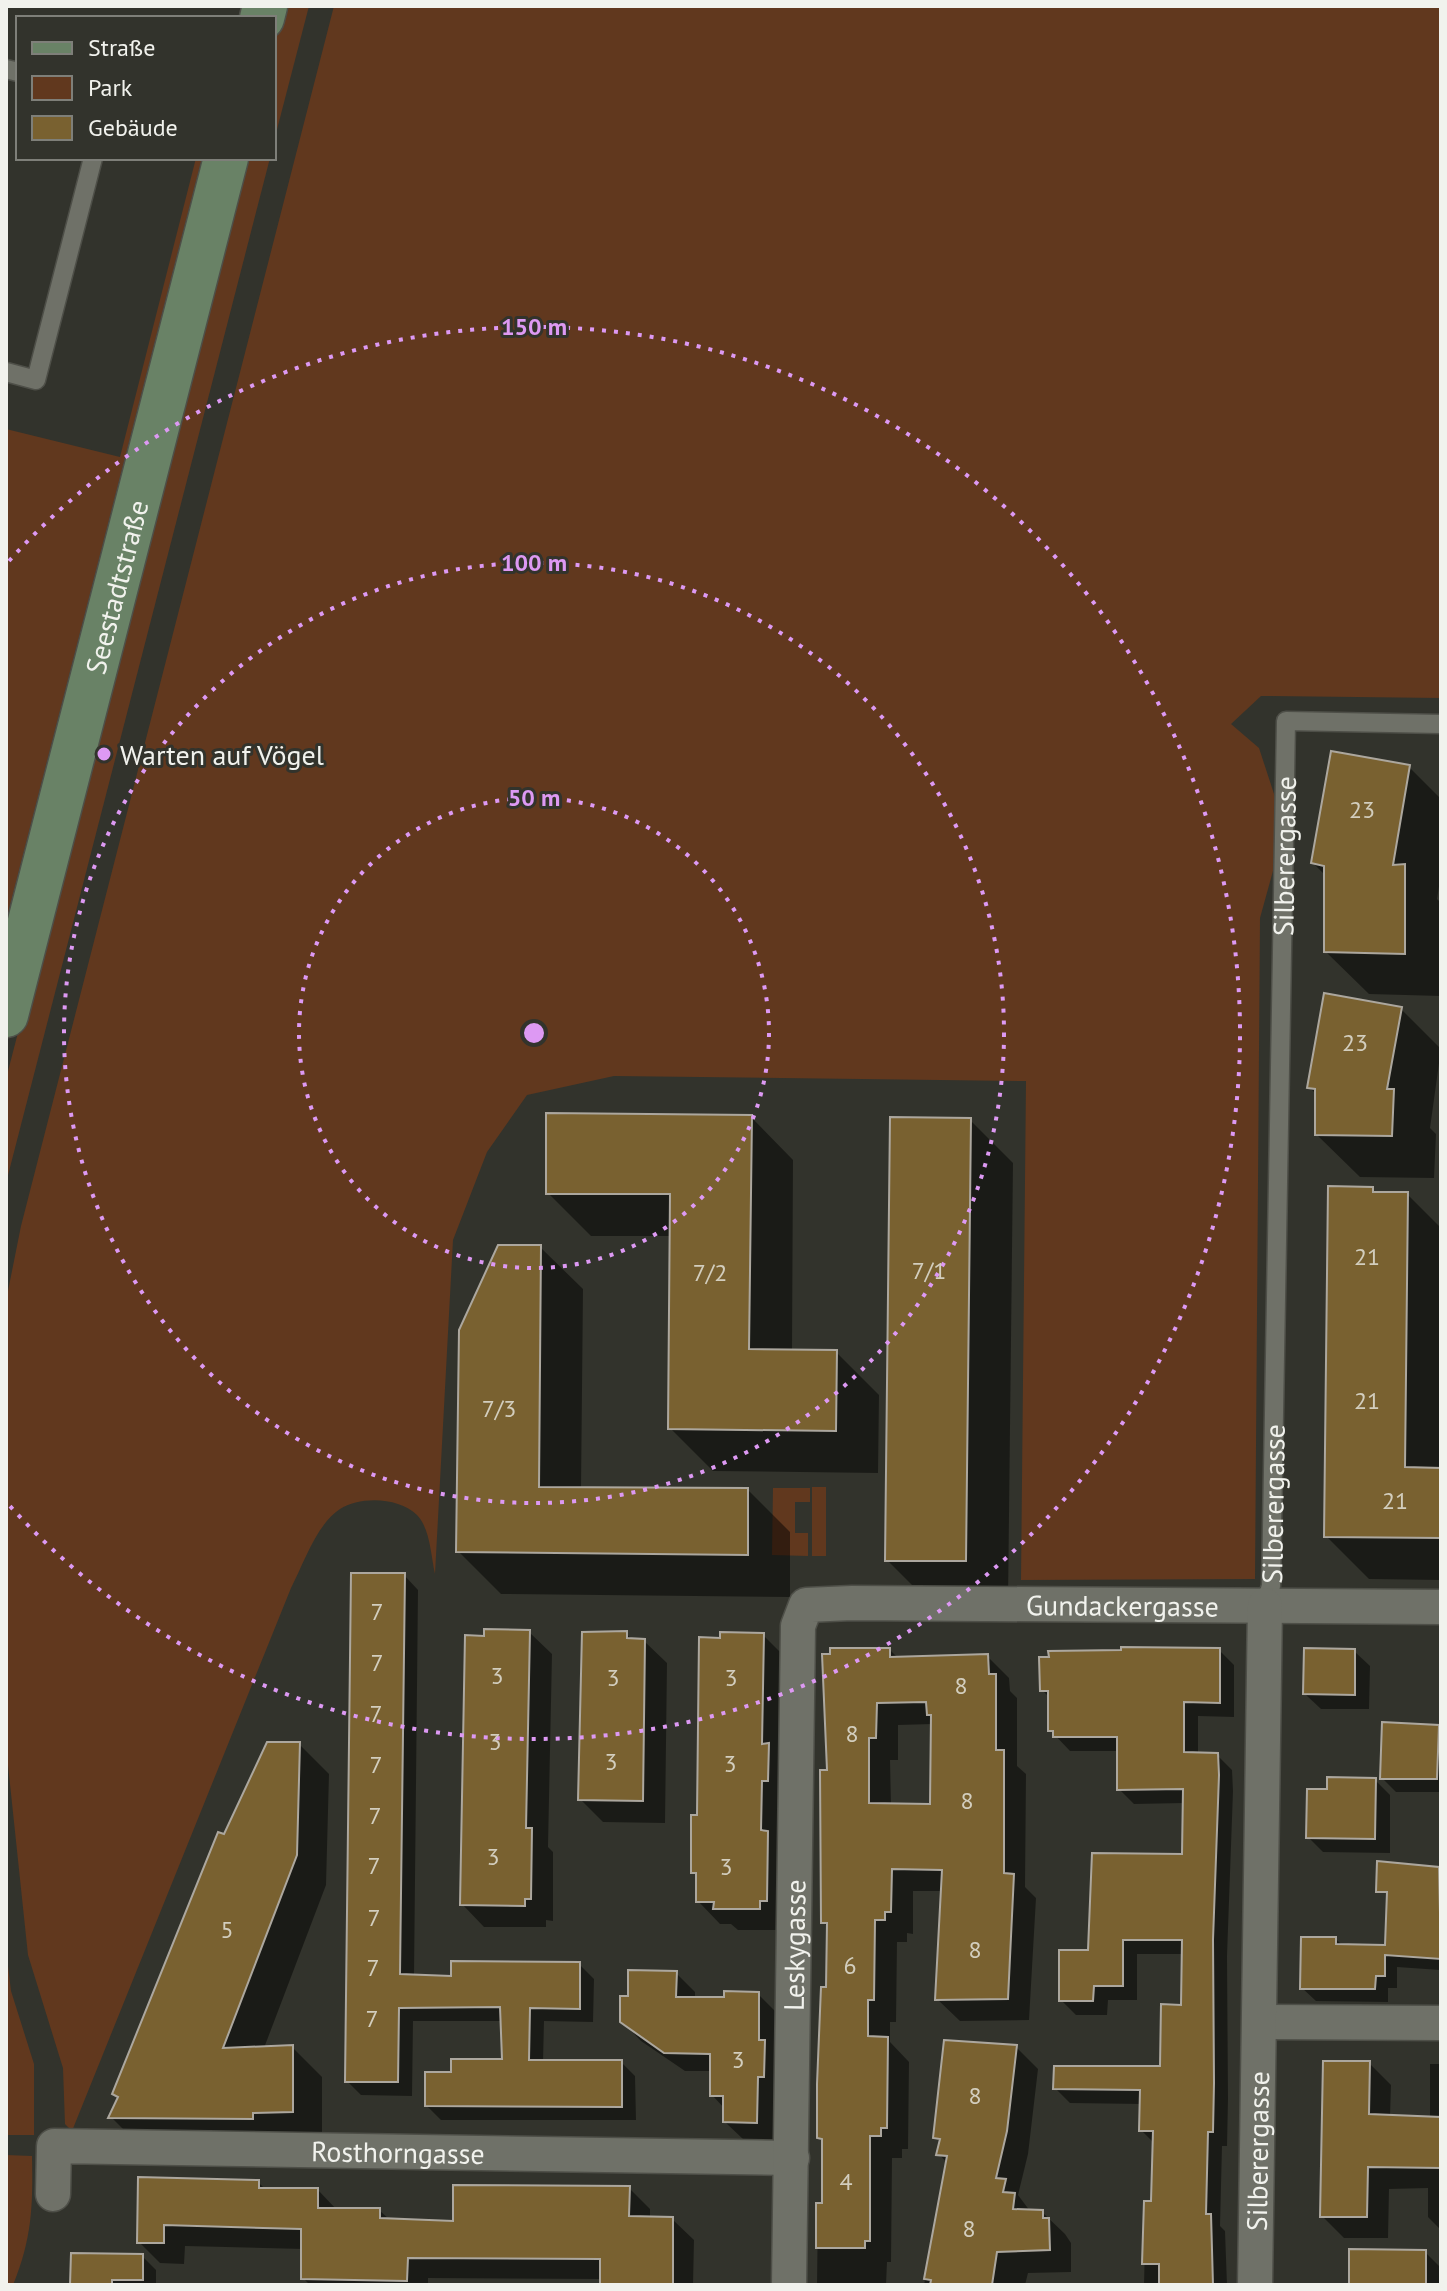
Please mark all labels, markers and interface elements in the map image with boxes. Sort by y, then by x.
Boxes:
legend [16,16,276,160]
text: Straße [88,32,155,63]
text: Park [88,72,133,103]
text: Gebäude [88,112,178,143]
text: 150 m [501,311,567,342]
street label: Seestadtstraße [76,496,156,678]
text: 100 m [501,547,567,578]
place label: Warten auf Vögel [120,736,324,773]
marker: Warten auf Vögel [95,745,113,763]
street label: Silberergasse [1264,776,1304,936]
text: 50 m [508,782,560,813]
house number: 23 [1349,794,1375,825]
centre of rings [520,1019,548,1047]
house number: 23 [1342,1027,1368,1058]
house number: 21 [1354,1241,1380,1272]
house number: 7/1 [912,1255,946,1286]
house number: 7/2 [693,1257,727,1288]
house number: 21 [1354,1385,1380,1416]
house number: 7/3 [482,1393,516,1424]
street label: Silberergasse [1253,1424,1292,1584]
house number: 21 [1382,1485,1408,1516]
street label: Gundackergasse [1026,1586,1219,1624]
house number: 7 [370,1596,384,1627]
house number: 7 [370,1647,384,1678]
house number: 3 [490,1660,504,1691]
house number: 3 [606,1662,620,1693]
house number: 3 [724,1662,738,1693]
house number: 8 [954,1670,968,1701]
house number: 7 [369,1698,383,1729]
house number: 8 [845,1718,859,1749]
house number: 3 [488,1726,502,1757]
house number: 3 [604,1746,618,1777]
house number: 3 [723,1748,737,1779]
house number: 7 [369,1749,383,1780]
house number: 8 [960,1785,974,1816]
house number: 7 [368,1800,382,1831]
house number: 3 [486,1841,500,1872]
house number: 7 [367,1850,381,1881]
house number: 3 [719,1851,733,1882]
street label: Leskygasse [774,1879,813,2011]
house number: 7 [367,1902,381,1933]
house number: 5 [220,1914,234,1945]
house number: 8 [968,1934,982,1965]
house number: 6 [843,1950,857,1981]
house number: 7 [366,1952,380,1983]
house number: 7 [365,2003,379,2034]
house number: 3 [731,2044,745,2075]
street label: Silberergasse [1237,2071,1277,2231]
house number: 8 [968,2080,982,2111]
street label: Rosthorngasse [311,2132,485,2172]
house number: 4 [839,2166,853,2197]
house number: 8 [962,2213,976,2244]

